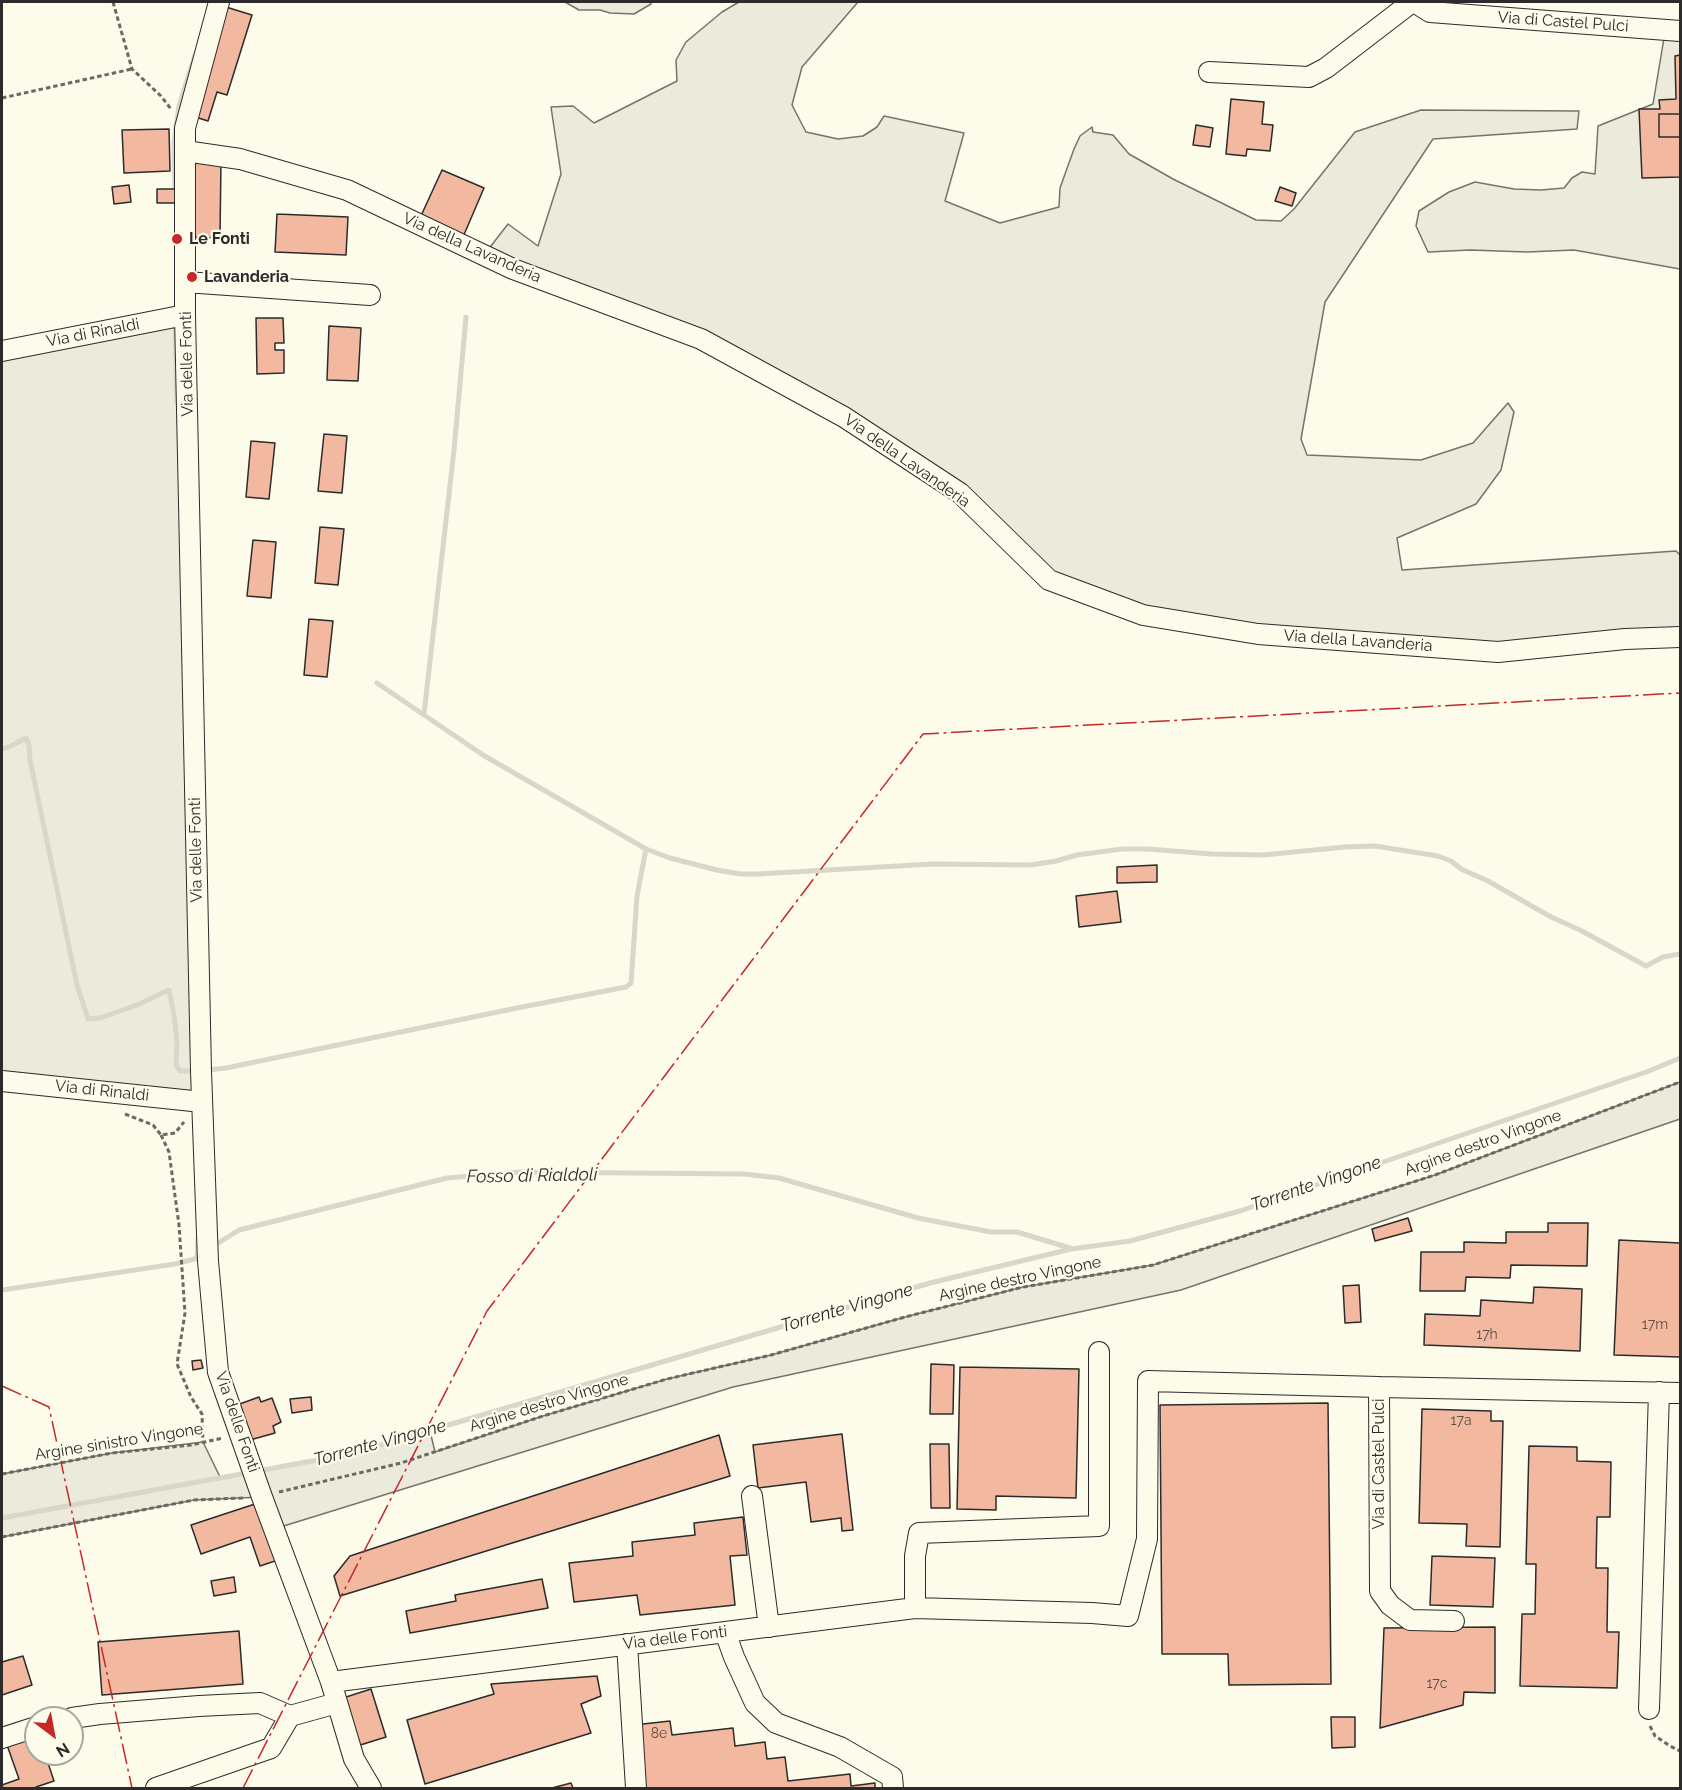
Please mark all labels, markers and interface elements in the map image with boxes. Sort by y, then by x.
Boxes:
street label: Via di Castel Pulci [1497,8,1629,36]
street label: Via della Lavanderia [400,209,544,287]
place label: Le Fonti [189,229,250,249]
marker: Le Fonti [170,232,184,246]
place label: Lavanderia [204,267,289,287]
marker: Lavanderia [185,270,199,284]
street label: Via delle Fonti [176,311,198,417]
street label: Via di Rinaldi [45,315,141,351]
street label: Via della Lavanderia [840,410,974,512]
street label: Via della Lavanderia [1283,626,1433,656]
street label: Via delle Fonti [185,797,207,903]
street label: Via di Rinaldi [54,1077,150,1105]
street label: Argine destro Vingone [1402,1106,1564,1180]
water label: Torrente Vingone [1248,1152,1384,1216]
water label: Fosso di Rialdoli [466,1164,598,1188]
street label: Argine destro Vingone [937,1252,1103,1306]
water label: Torrente Vingone [778,1279,916,1337]
house number: 17m [1642,1317,1668,1333]
house number: 17h [1476,1327,1498,1343]
street label: Via delle Fonti [211,1369,263,1475]
street label: Argine destro Vingone [467,1370,631,1436]
street label: Via di Castel Pulci [1369,1398,1389,1530]
house number: 17a [1450,1413,1472,1429]
water label: Torrente Vingone [311,1415,449,1471]
street label: Argine sinistro Vingone [33,1419,205,1465]
street label: Via delle Fonti [622,1622,728,1654]
house number: 17c [1426,1676,1448,1692]
north arrow [24,1706,84,1766]
house number: 8e [651,1726,667,1742]
text: N [53,1739,73,1761]

